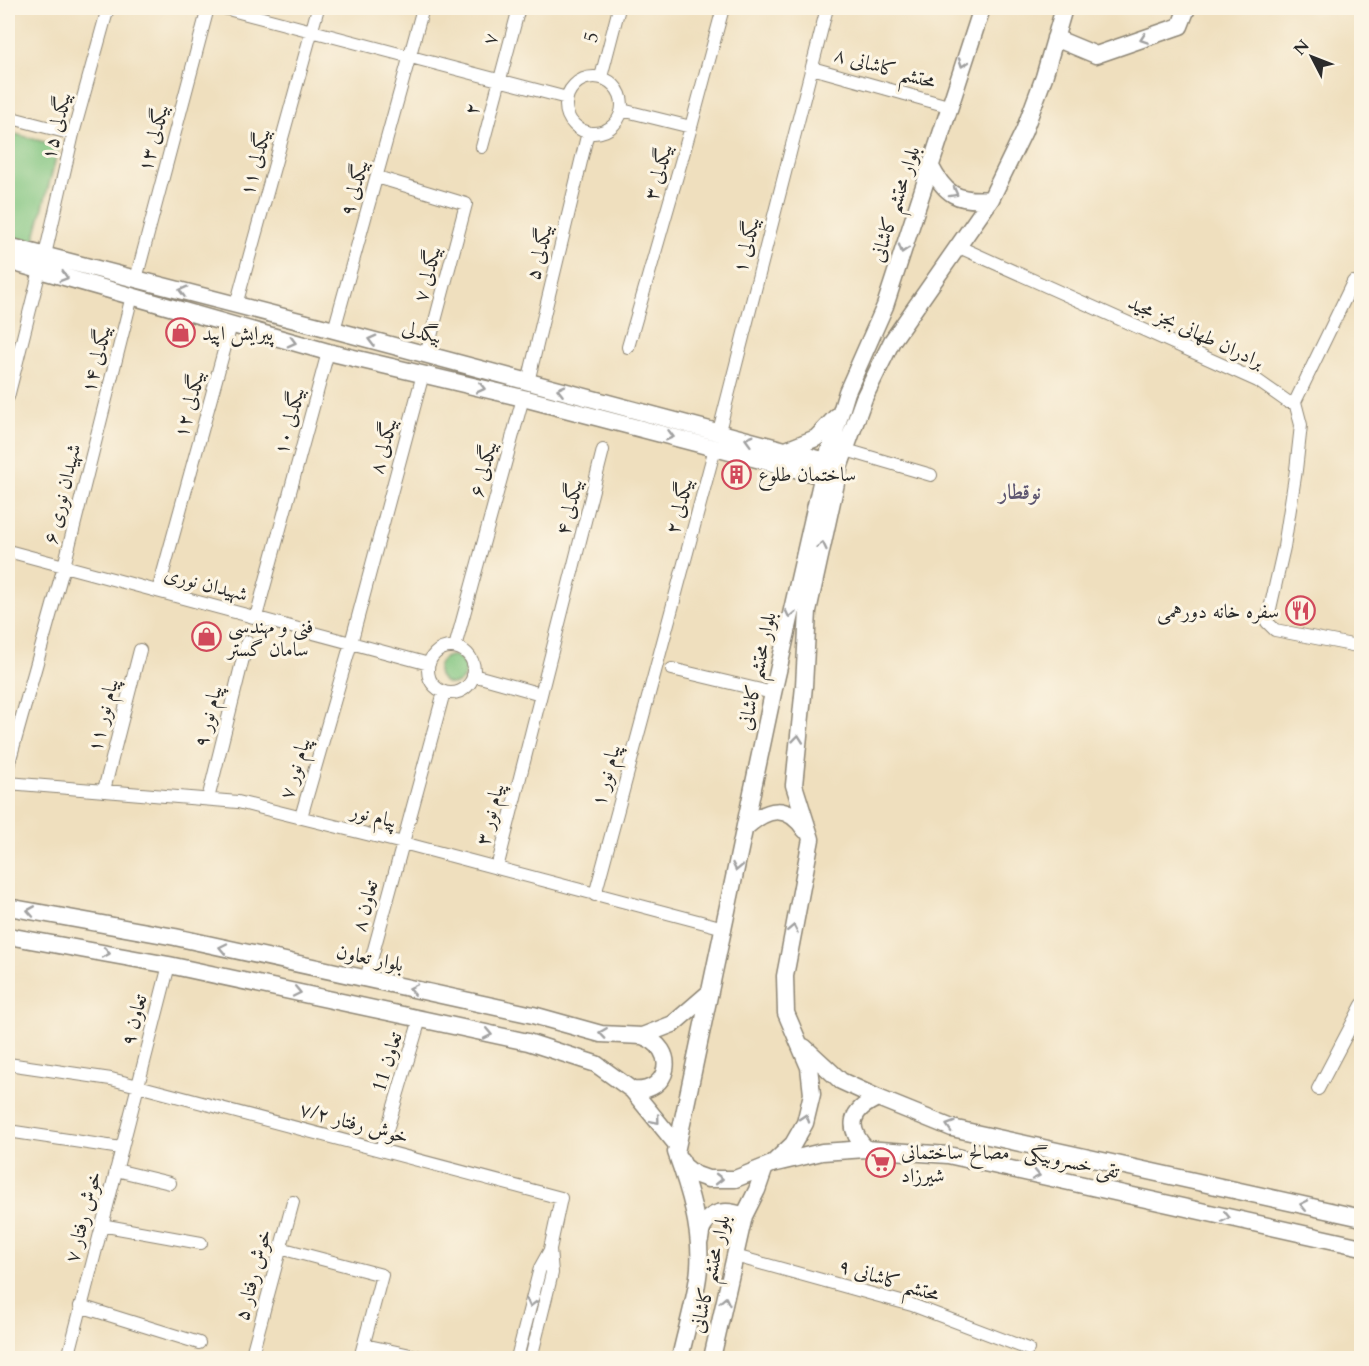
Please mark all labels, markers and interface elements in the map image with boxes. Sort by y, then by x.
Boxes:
north arrow [1282,27,1342,87]
street label: 5 [577,29,605,45]
street label: ۷ [475,30,505,48]
one-way arrow [1139,31,1150,44]
text: N [1289,35,1314,60]
street label: محتشم کاشانی ۸ [829,41,939,101]
one-way arrow [957,57,970,68]
street label: بیگدلی ۱۵ [35,89,77,163]
street label: ۲ [457,100,487,118]
street label: بیگدلی ۱۳ [131,101,175,175]
street label: بیگدلی ۱۱ [233,125,277,199]
street label: بیگدلی ۳ [637,141,679,203]
street label: بلوار محتشم کاشانی [864,143,932,267]
street label: بیگدلی ۹ [333,157,375,219]
one-way arrow [948,186,958,197]
street label: بیگدلی ۱ [726,214,766,276]
street label: بیگدلی ۵ [519,221,559,283]
street label: بیگدلی ۷ [407,243,447,305]
one-way arrow [898,243,910,254]
one-way arrow [58,270,69,282]
one-way arrow [179,286,189,298]
street label: برادران طهانی بجز مجید [1124,289,1269,376]
street label: بیگدلی [399,314,445,350]
shop icon: پیرایش اپید [165,317,197,349]
place label: پیرایش اپید [202,320,274,348]
street label: بیگدلی ۱۴ [75,322,117,396]
one-way arrow [287,334,297,347]
one-way arrow [367,335,378,347]
street label: بیگدلی ۱۲ [167,367,211,441]
one-way arrow [476,381,486,394]
street label: بیگدلی ۱۰ [267,384,311,458]
one-way arrow [556,385,566,398]
street label: بیگدلی ۸ [363,415,403,477]
one-way arrow [664,429,675,441]
one-way arrow [744,435,755,447]
street label: بیگدلی ۶ [463,438,503,500]
street label: شهیدان نوری ۶ [36,441,88,547]
building icon: ساختمان طلوع [721,458,753,490]
place label: ساختمان طلوع [758,461,856,492]
street label: بیگدلی ۲ [659,475,699,537]
street label: بیگدلی ۴ [549,476,589,538]
district label: نوقطار [997,478,1041,507]
one-way arrow [815,541,828,551]
street label: شهیدان نوری [161,560,251,608]
restaurant icon: سفره خانه دورهمی [1284,595,1316,627]
place label: سفره خانه دورهمی [1157,598,1279,625]
street label: بلوار محتشم کاشانی [731,609,789,734]
one-way arrow [784,609,797,619]
place label: فنی و مهندسی سامان گستر [226,613,314,663]
shop icon: فنی و مهندسی سامان گستر [191,621,223,653]
street label: پیام نور ۱۱ [81,675,129,756]
street label: پیام نور ۹ [187,682,233,751]
street label: پیام نور ۷ [273,733,321,804]
one-way arrow [792,734,804,744]
street label: پیام نور ۱ [585,741,631,810]
street label: پیام نور ۳ [469,780,515,849]
street label: پیام نور [345,797,400,839]
one-way arrow [731,862,744,872]
street label: تعاون ۸ [345,877,385,935]
one-way arrow [26,906,36,918]
one-way arrow [786,925,799,935]
street label: بلوار تعاون [334,938,406,978]
one-way arrow [218,942,228,955]
one-way arrow [102,947,111,959]
one-way arrow [408,983,418,996]
one-way arrow [292,985,302,998]
street label: تعاون ۹ [114,991,154,1049]
one-way arrow [483,1026,493,1039]
one-way arrow [598,1028,608,1040]
street label: تعاون 11 [365,1029,409,1095]
street label: خوش رفتار ۷/۲ [297,1095,411,1151]
one-way arrow [649,1113,660,1124]
one-way arrow [798,1113,810,1124]
one-way arrow [945,1121,956,1134]
place label: مصالح ساختمانی شیرزاد [901,1139,1010,1189]
street label: تقی خسروبیگی [1022,1139,1122,1186]
supermarket icon: مصالح ساختمانی شیرزاد [864,1147,896,1179]
street label: خوش رفتار ۷ [58,1168,108,1266]
one-way arrow [1031,1168,1041,1181]
one-way arrow [715,1173,724,1185]
one-way arrow [1300,1199,1310,1212]
one-way arrow [1221,1210,1231,1223]
street label: بلوار محتشم کاشانی [683,1212,743,1337]
street label: خوش رفتار ۵ [228,1226,278,1324]
street label: محتشم کاشانی ۹ [833,1252,943,1314]
one-way arrow [717,1297,730,1307]
one-way arrow [526,1298,539,1308]

